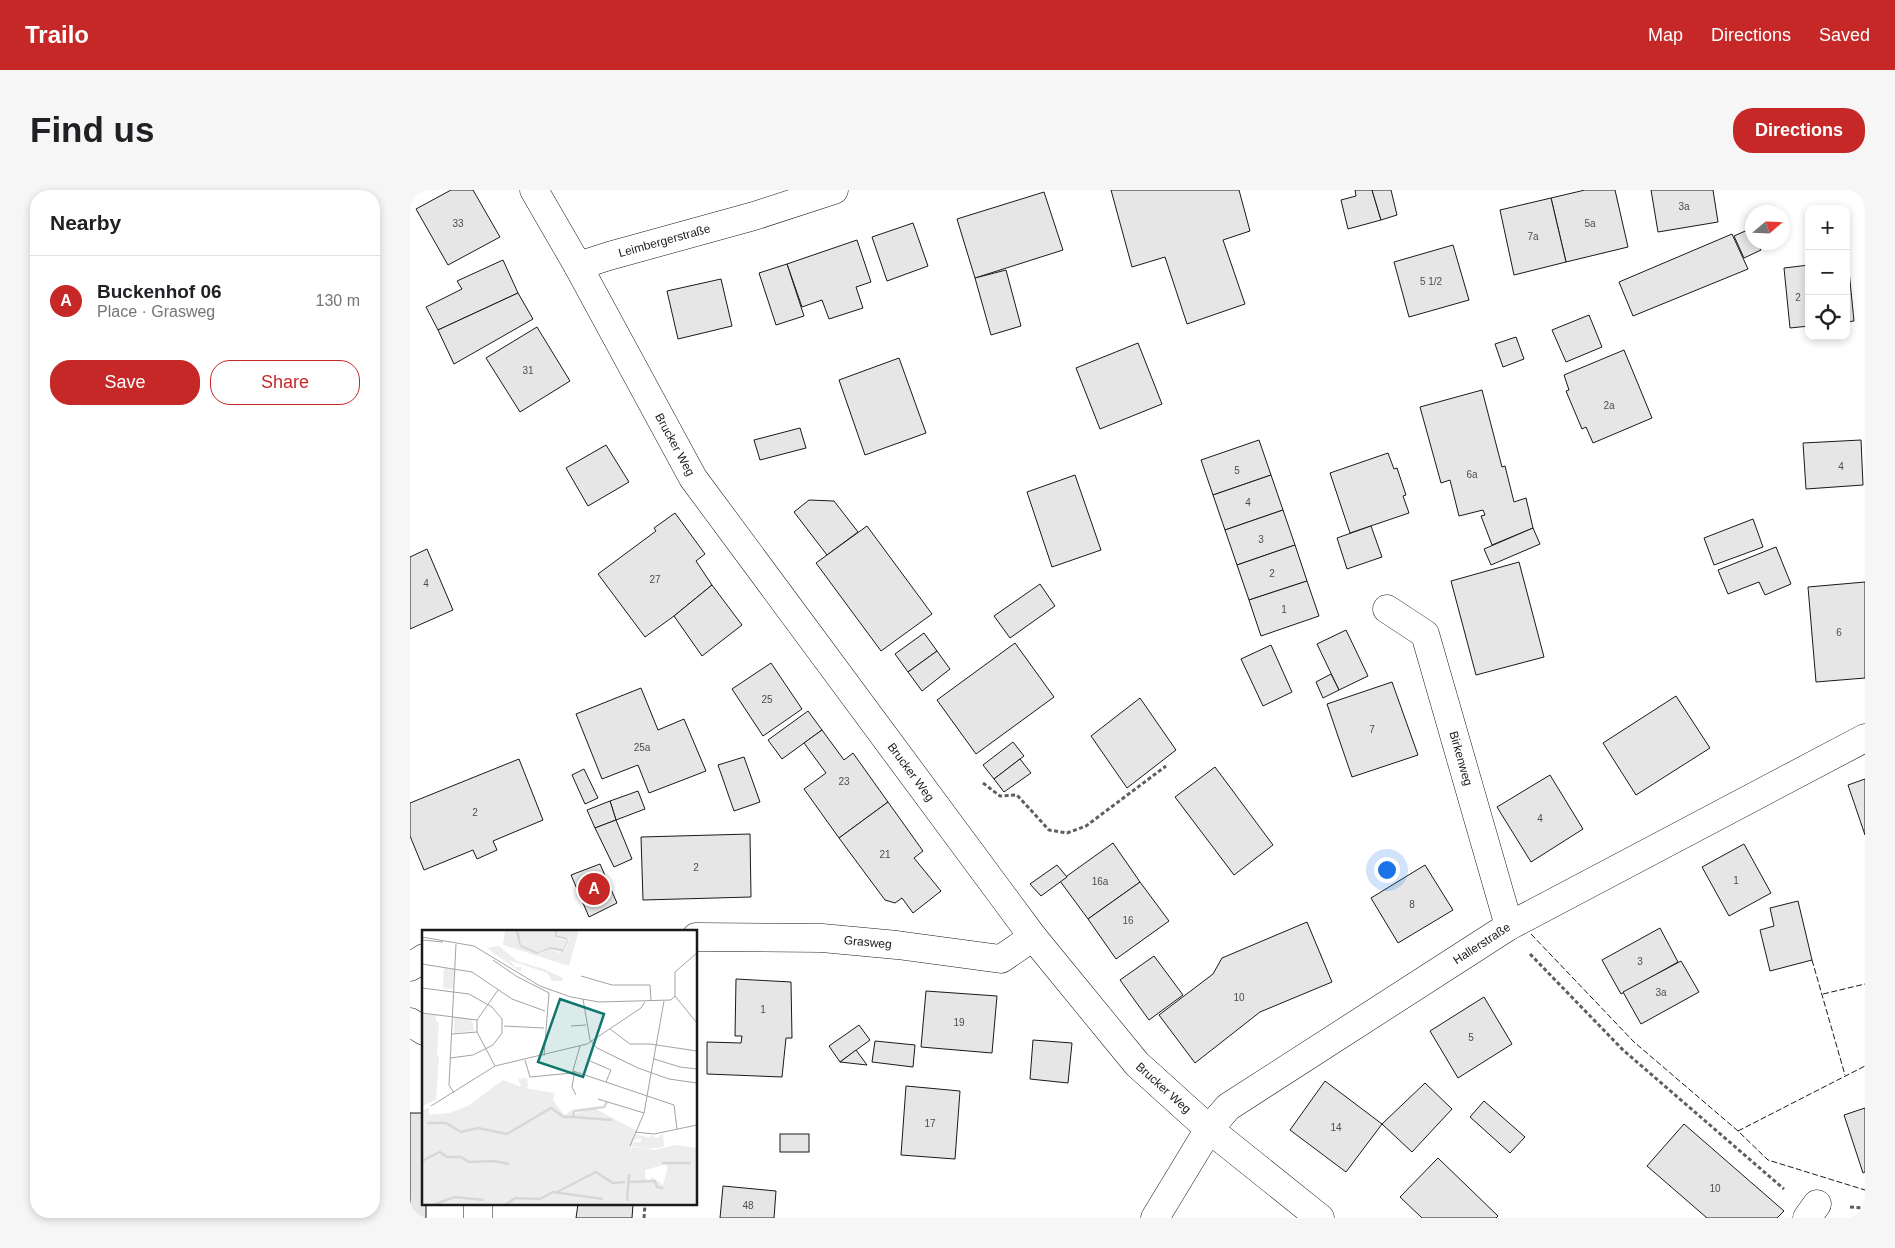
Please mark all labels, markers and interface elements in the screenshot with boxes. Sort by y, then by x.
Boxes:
text: Trailo [25,21,89,48]
text: Map [1648,25,1683,45]
text: Directions [1711,25,1791,45]
text: Saved [1819,25,1870,45]
button: Directions [1733,108,1865,153]
text: Find us [30,110,154,149]
house number: 3a [1678,201,1690,212]
north arrow [1745,205,1790,250]
map controls [1805,205,1850,340]
button: + [1805,205,1850,250]
text: Nearby [50,211,121,234]
house number: 33 [452,218,464,229]
house number: 5a [1584,218,1596,229]
street label: Leimbergerstraße [617,221,712,260]
house number: 7a [1527,231,1539,242]
button: − [1805,250,1850,295]
house number: 5 1/2 [1420,276,1443,287]
text: Buckenhof 06 [97,281,222,302]
text: A [60,292,72,309]
text: 130 m [316,292,360,309]
house number: 2 [1795,292,1801,303]
button: locate [1805,295,1850,340]
text: Place · Grasweg [97,303,215,320]
button: Save [50,360,200,405]
button: Share [210,360,360,405]
house number: 31 [522,365,534,376]
house number: 2a [1603,400,1615,411]
street label: Brucker Weg [652,411,698,478]
house number: 4 [1838,461,1844,472]
house number: 5 [1234,465,1240,476]
house number: 6a [1466,469,1478,480]
house number: 4 [1245,497,1251,508]
house number: 3 [1258,534,1264,545]
house number: 2 [1269,568,1275,579]
house number: 27 [649,574,661,585]
house number: 4 [423,578,429,589]
house number: 1 [1281,604,1287,615]
house number: 6 [1836,627,1842,638]
house number: 25 [761,694,773,705]
house number: 7 [1369,724,1375,735]
street label: Birkenweg [1446,730,1475,787]
street label: Brucker Weg [885,740,937,804]
house number: 25a [634,742,651,753]
house number: 23 [838,776,850,787]
house number: 2 [472,807,478,818]
house number: 4 [1537,813,1543,824]
house number: 21 [879,849,891,860]
your location [1374,857,1400,883]
house number: 2 [693,862,699,873]
pin: A [578,870,610,908]
house number: 1 [1733,875,1739,886]
house number: 16a [1092,876,1109,887]
house number: 8 [1409,899,1415,910]
house number: 16 [1122,915,1134,926]
street label: Hallerstraße [1450,920,1513,967]
inset map [422,930,698,1206]
street label: Grasweg [843,933,892,951]
house number: 3 [1637,956,1643,967]
house number: 3a [1655,987,1667,998]
house number: 10 [1233,992,1245,1003]
house number: 1 [760,1004,766,1015]
house number: 19 [953,1017,965,1028]
house number: 5 [1468,1032,1474,1043]
street label: Brucker Weg [1133,1059,1194,1116]
house number: 17 [924,1118,936,1129]
house number: 14 [1330,1122,1342,1133]
house number: 10 [1709,1183,1721,1194]
house number: 48 [742,1200,754,1211]

